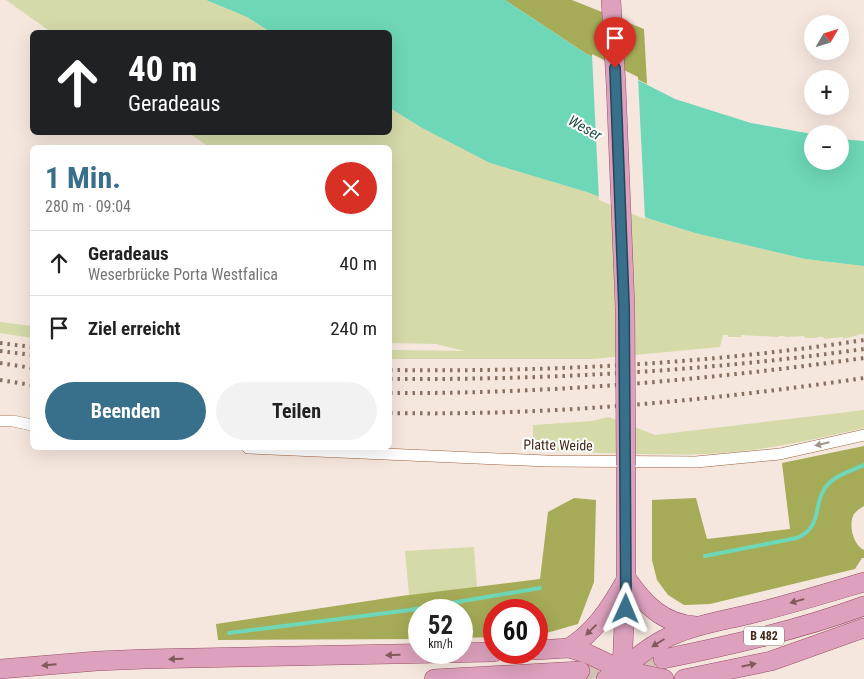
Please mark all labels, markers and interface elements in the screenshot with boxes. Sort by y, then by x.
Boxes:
north arrow [804,15,849,60]
map controls [804,15,849,170]
pin [594,17,636,68]
icon: arrive [601,24,629,52]
text: 40 m [128,49,197,90]
icon: ahead [45,50,110,115]
button: + [804,70,849,115]
text: Geradeaus [128,91,221,116]
water label: Weser [565,112,605,145]
button: − [804,125,849,170]
text: 1 Min. [45,160,121,195]
button: close [325,162,377,214]
text: 280 m · 09:04 [45,197,131,216]
text: Geradeaus [88,242,169,265]
icon: ahead [45,249,73,277]
text: 40 m [340,252,377,275]
text: Weserbrücke Porta Westfalica [88,265,278,284]
icon: arrive [45,314,73,342]
text: Ziel erreicht [88,317,180,340]
text: 240 m [330,317,377,340]
button: Beenden [45,382,206,440]
button: Teilen [216,382,377,440]
street label: Platte Weide [523,436,593,454]
one-way arrow [814,440,829,448]
position arrow [599,582,651,634]
one-way arrow [790,597,805,605]
speed limit sign: 60 [483,599,548,664]
text: 52 [428,611,453,640]
one-way arrow [585,624,597,636]
road number: B 482 [744,626,784,646]
text: km/h [428,637,453,651]
one-way arrow [652,638,665,647]
one-way arrow [384,651,400,659]
one-way arrow [168,655,184,663]
one-way arrow [40,661,56,669]
one-way arrow [742,661,757,669]

